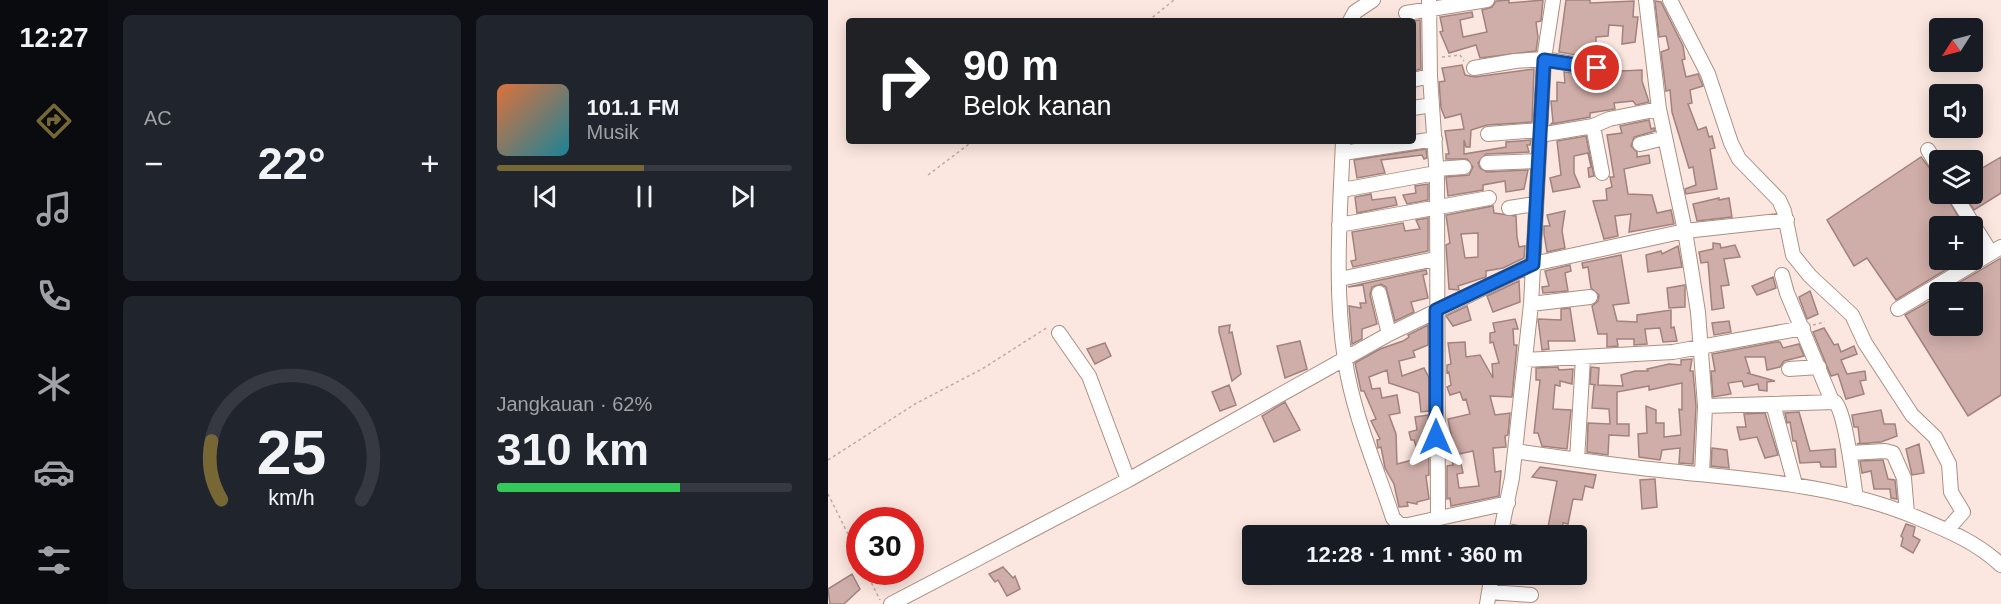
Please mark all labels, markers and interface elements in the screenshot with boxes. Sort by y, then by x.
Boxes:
north arrow [1929,18,1983,72]
map controls [1929,18,1983,336]
text: 12:27 [19,23,89,53]
icon: right [864,42,942,120]
text: 90 m [963,42,1059,89]
pin [1571,42,1622,93]
icon: arrive [1580,51,1613,84]
button: sound [1929,84,1983,138]
text: Belok kanan [963,91,1112,121]
text: 101.1 FM [587,95,679,120]
icon: directions [33,100,75,142]
text: AC [144,107,172,129]
text: Musik [587,121,639,143]
text: 22° [258,138,326,189]
text: − [144,145,163,182]
text: + [420,145,440,182]
button: layers [1929,150,1983,204]
icon: previous [529,180,562,213]
icon: pause [628,180,661,213]
icon: next [726,180,759,213]
icon: music [33,188,75,230]
button: + [1929,216,1983,270]
icon: phone [33,275,75,317]
button: − [1929,282,1983,336]
icon: climate [33,363,75,405]
text: Jangkauan · 62% [497,393,652,415]
position arrow [1404,405,1468,469]
text: 25 [257,418,326,487]
text: 310 km [497,424,649,475]
icon: car [33,451,75,493]
text: km/h [269,486,315,510]
speed limit sign: 30 [846,507,924,585]
icon: filters [33,539,75,581]
text: 12:28 · 1 mnt · 360 m [1306,542,1523,567]

